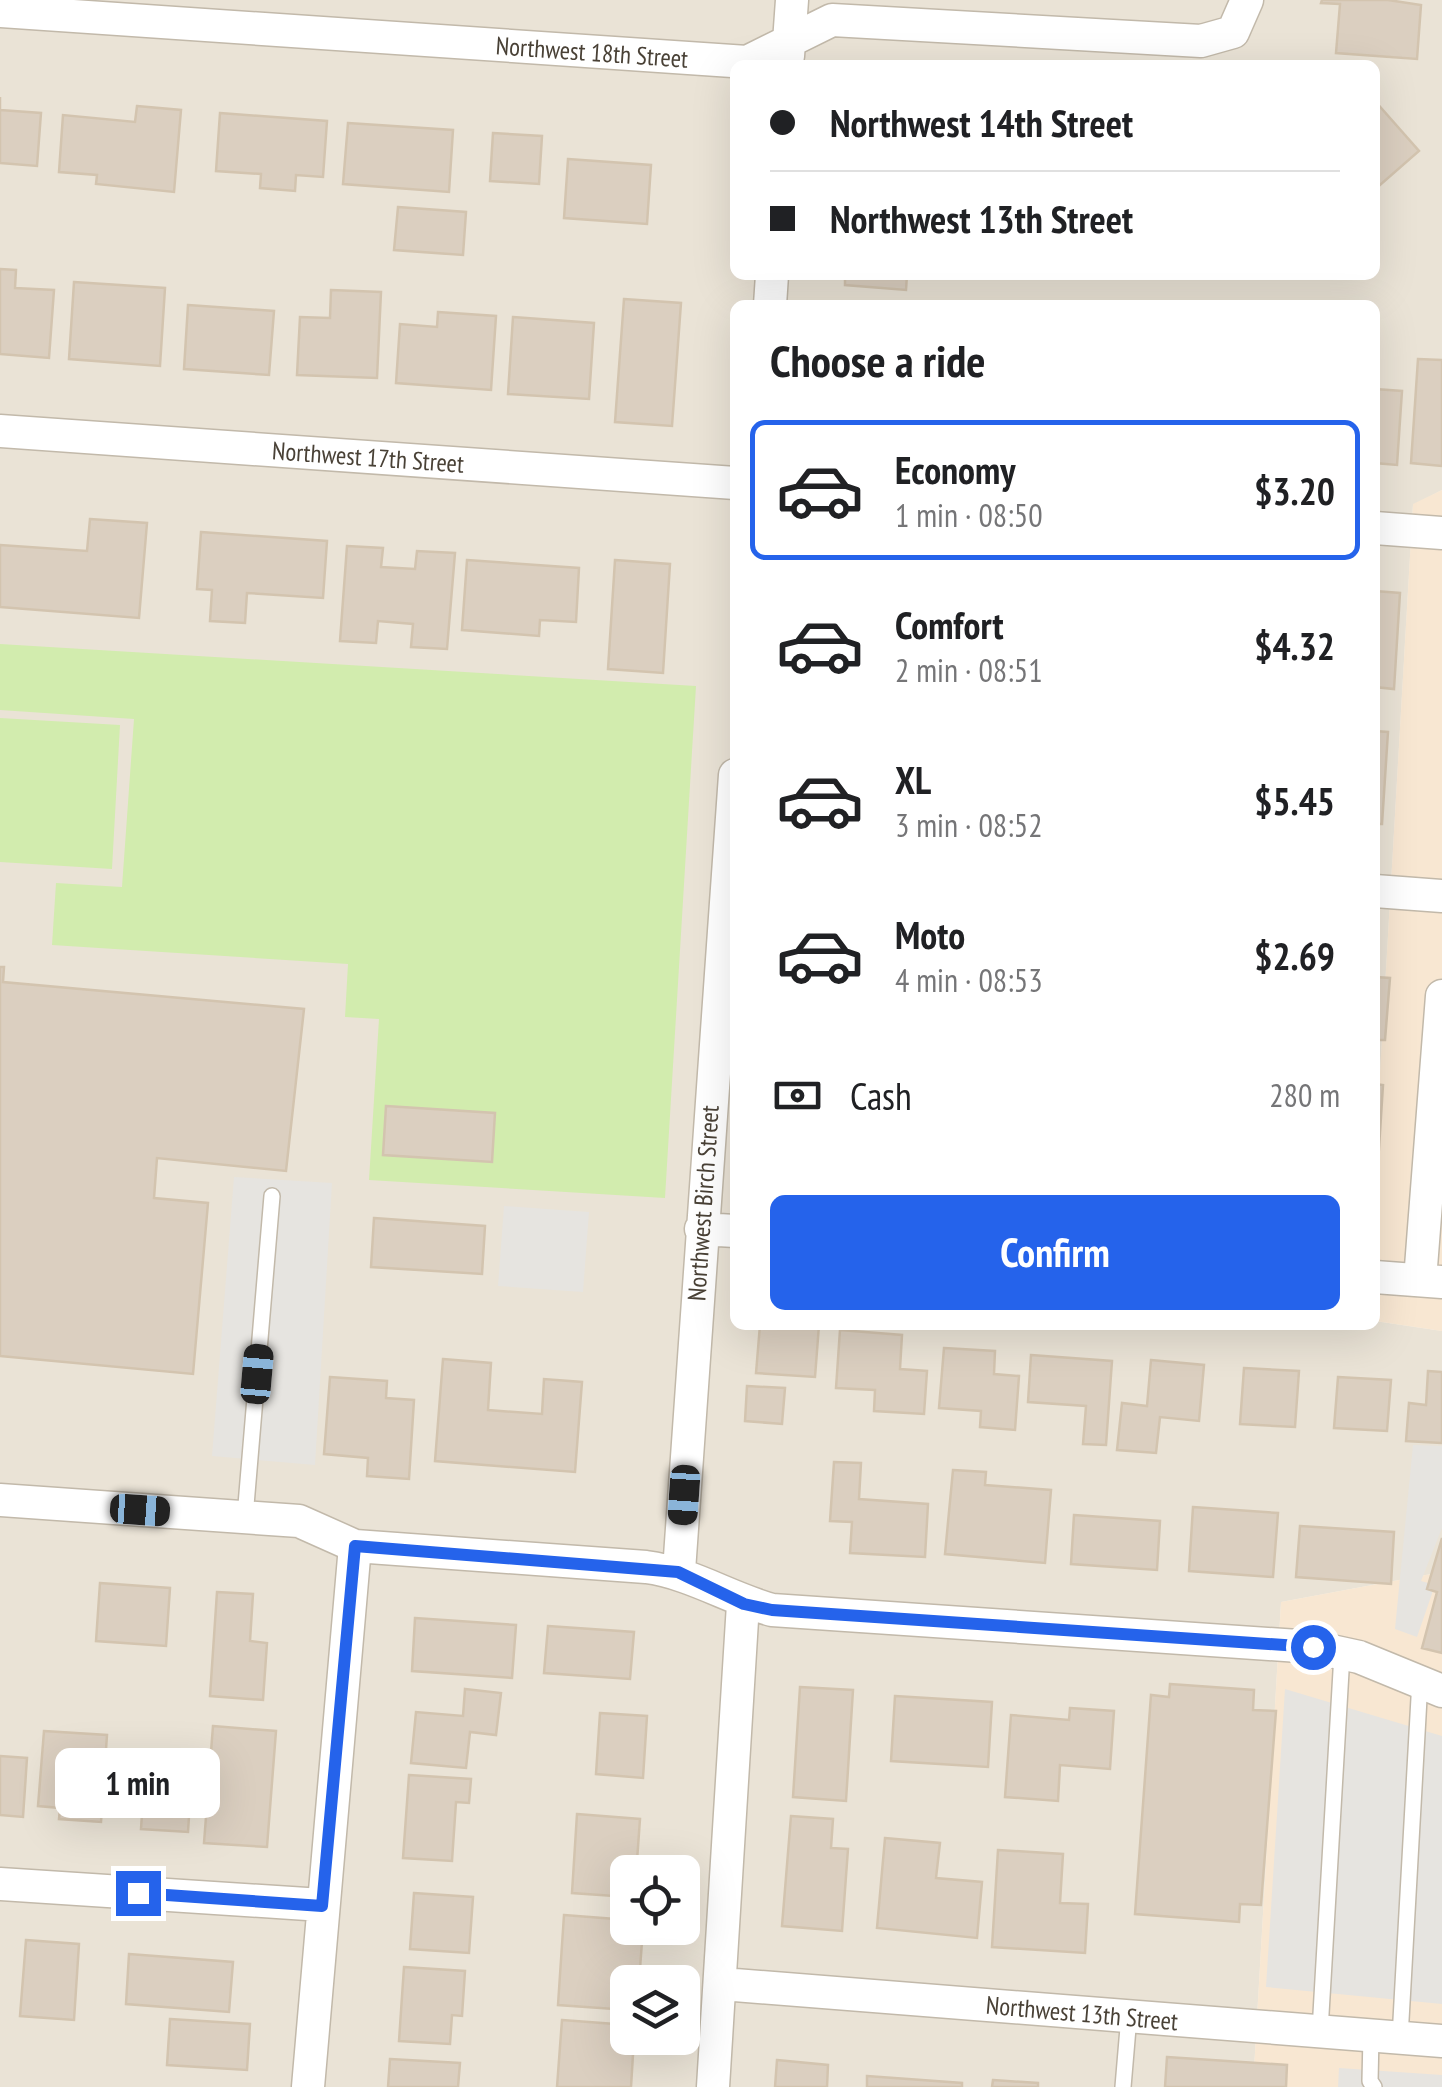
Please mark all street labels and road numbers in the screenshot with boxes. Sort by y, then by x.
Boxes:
street label: Northwest 18th Street [495,29,689,75]
street label: Northwest 17th Street [271,434,465,480]
street label: Northwest Birch Street [680,1104,726,1302]
street label: Northwest 13th Street [985,1989,1179,2037]

